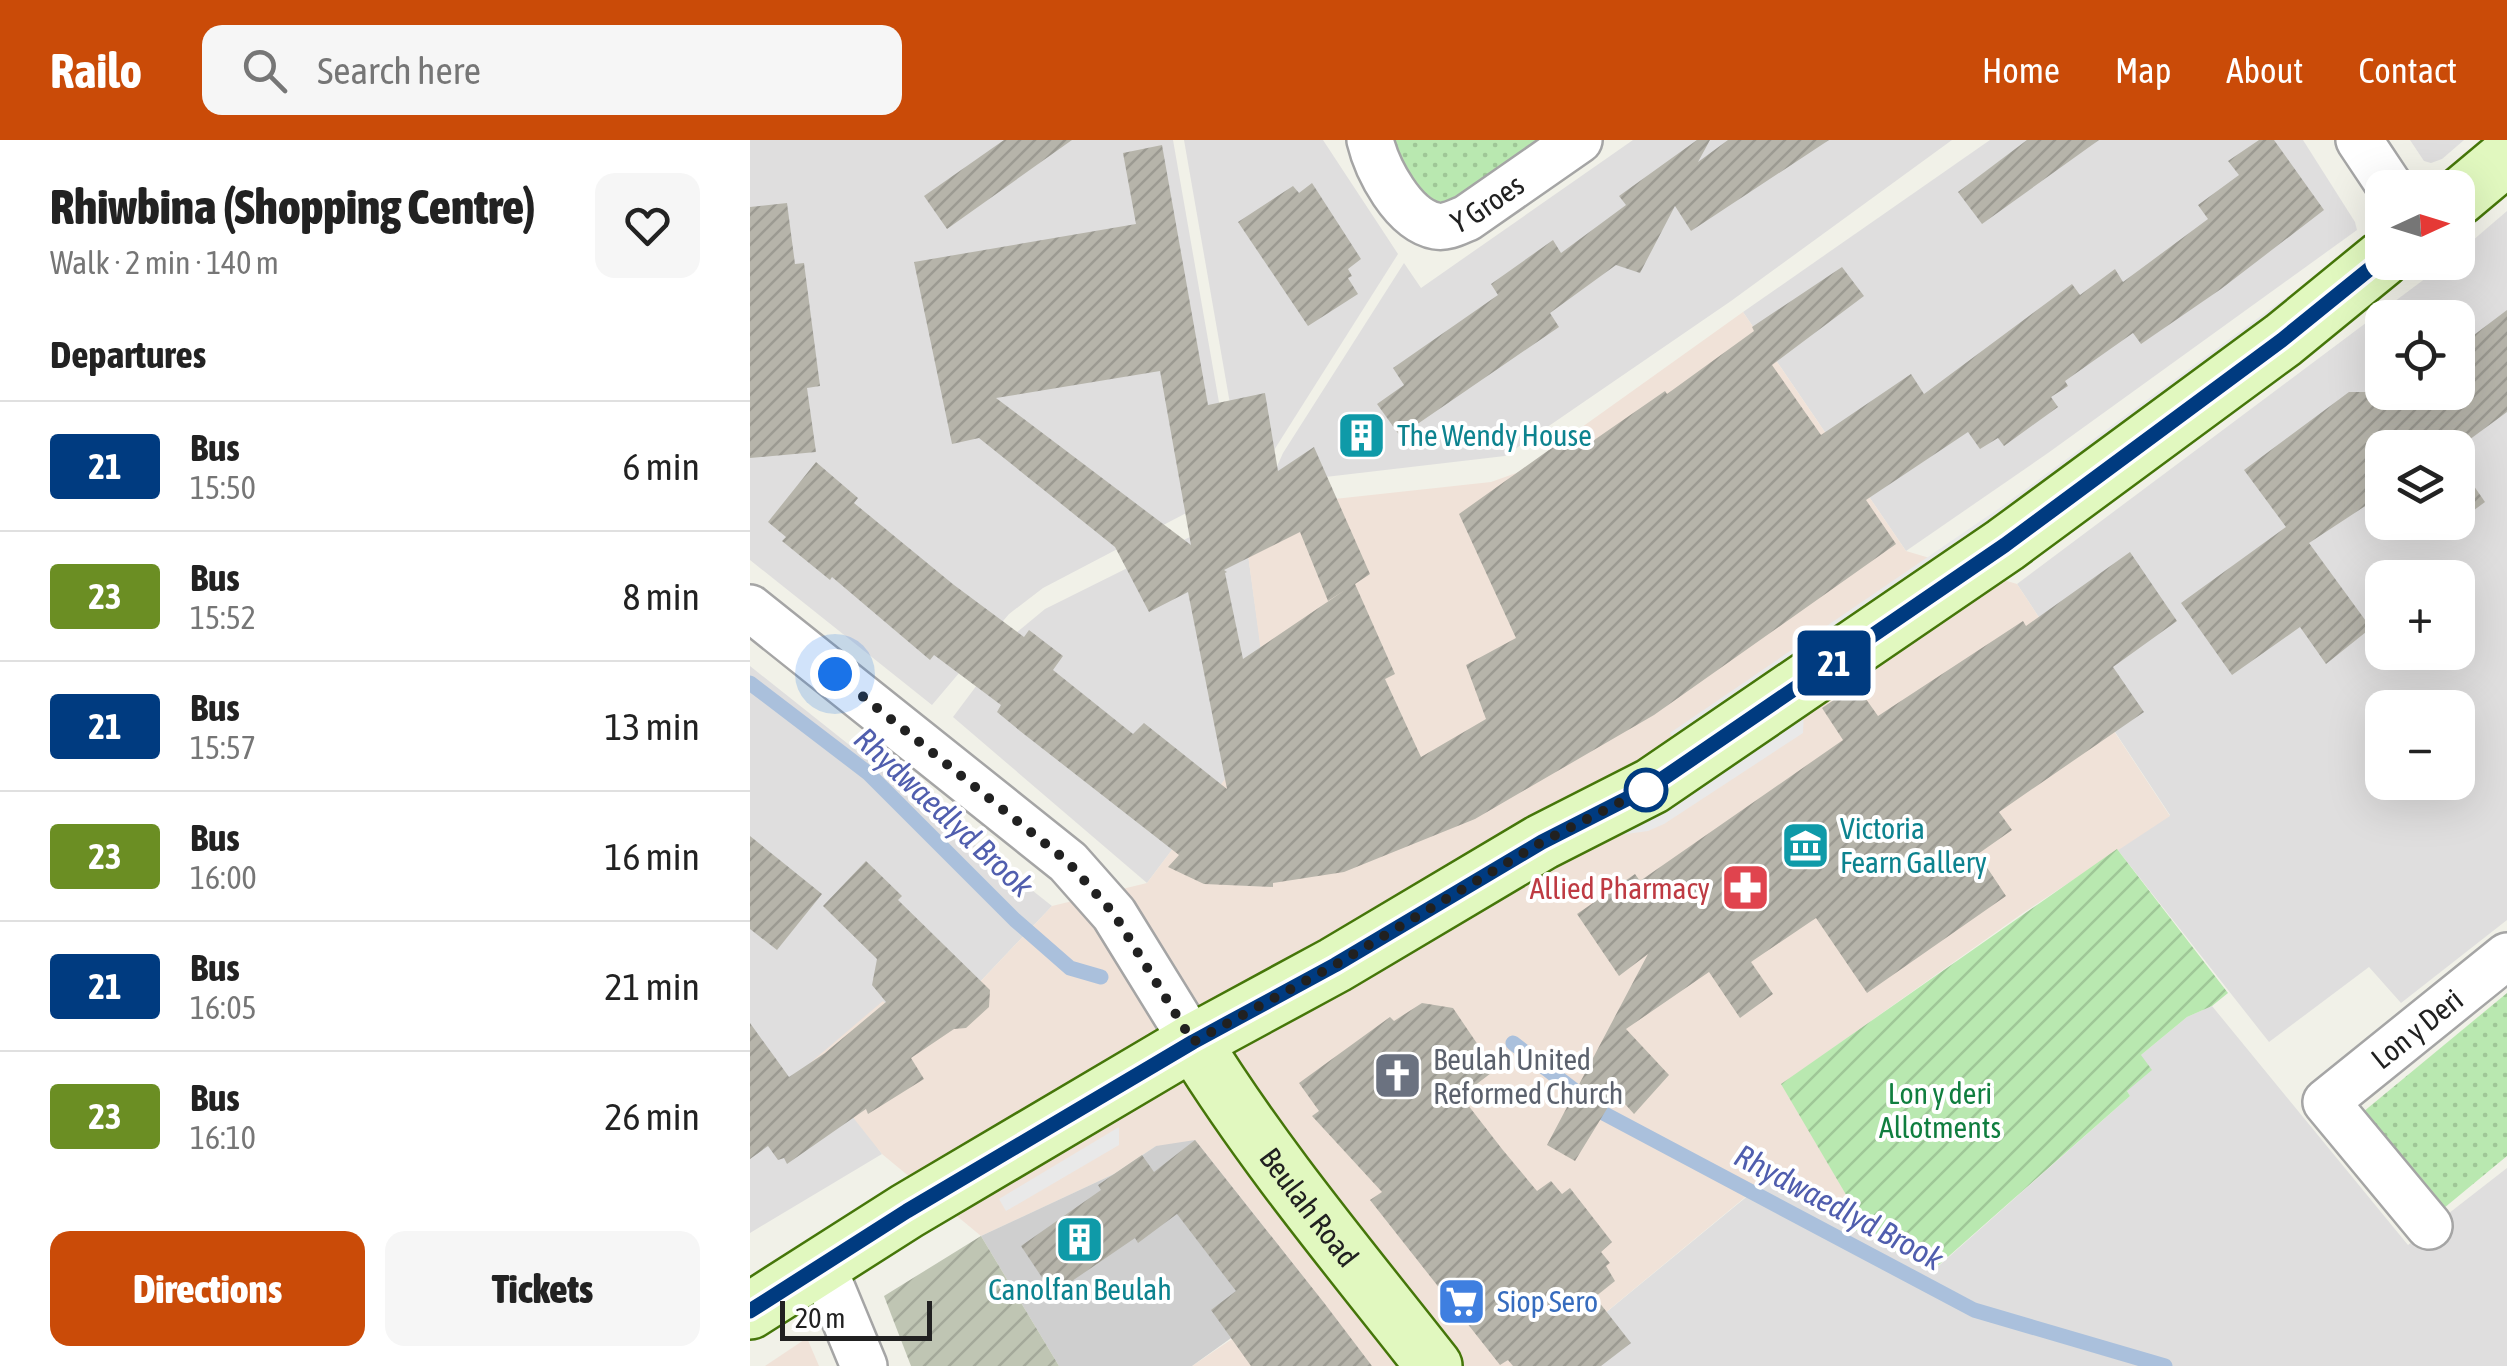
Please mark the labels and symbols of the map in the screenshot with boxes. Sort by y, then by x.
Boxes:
street label: Y Groes [1446,167,1530,240]
north arrow [2365,170,2475,280]
building icon: The Wendy House [1336,409,1388,461]
place label: The Wendy House [1397,418,1592,452]
line badge: 21 [1789,630,1879,696]
your location [810,649,860,699]
water label: Rhydwaedlyd Brook [847,720,1042,905]
unlabelled marker [1625,769,1667,811]
place label: Victoria Fearn Gallery [1840,811,1987,879]
museum icon: Victoria Fearn Gallery [1779,819,1831,871]
pharmacy icon: Allied Pharmacy [1719,862,1771,914]
place label: Allied Pharmacy [1530,871,1710,905]
street label: Lon y Deri [2365,982,2469,1076]
place label: Beulah United Reformed Church [1433,1042,1623,1110]
church icon: Beulah United Reformed Church [1372,1050,1424,1102]
park label: Lon y deri Allotments [1879,1076,2001,1144]
water label: Rhydwaedlyd Brook [1728,1137,1950,1278]
street label: Beulah Road [1253,1141,1365,1273]
building icon: Canolfan Beulah [1054,1214,1106,1266]
place label: Canolfan Beulah [988,1272,1172,1306]
supermarket icon: Siop Sero [1436,1275,1488,1327]
place label: Siop Sero [1497,1284,1598,1318]
scale bar [780,1296,932,1340]

